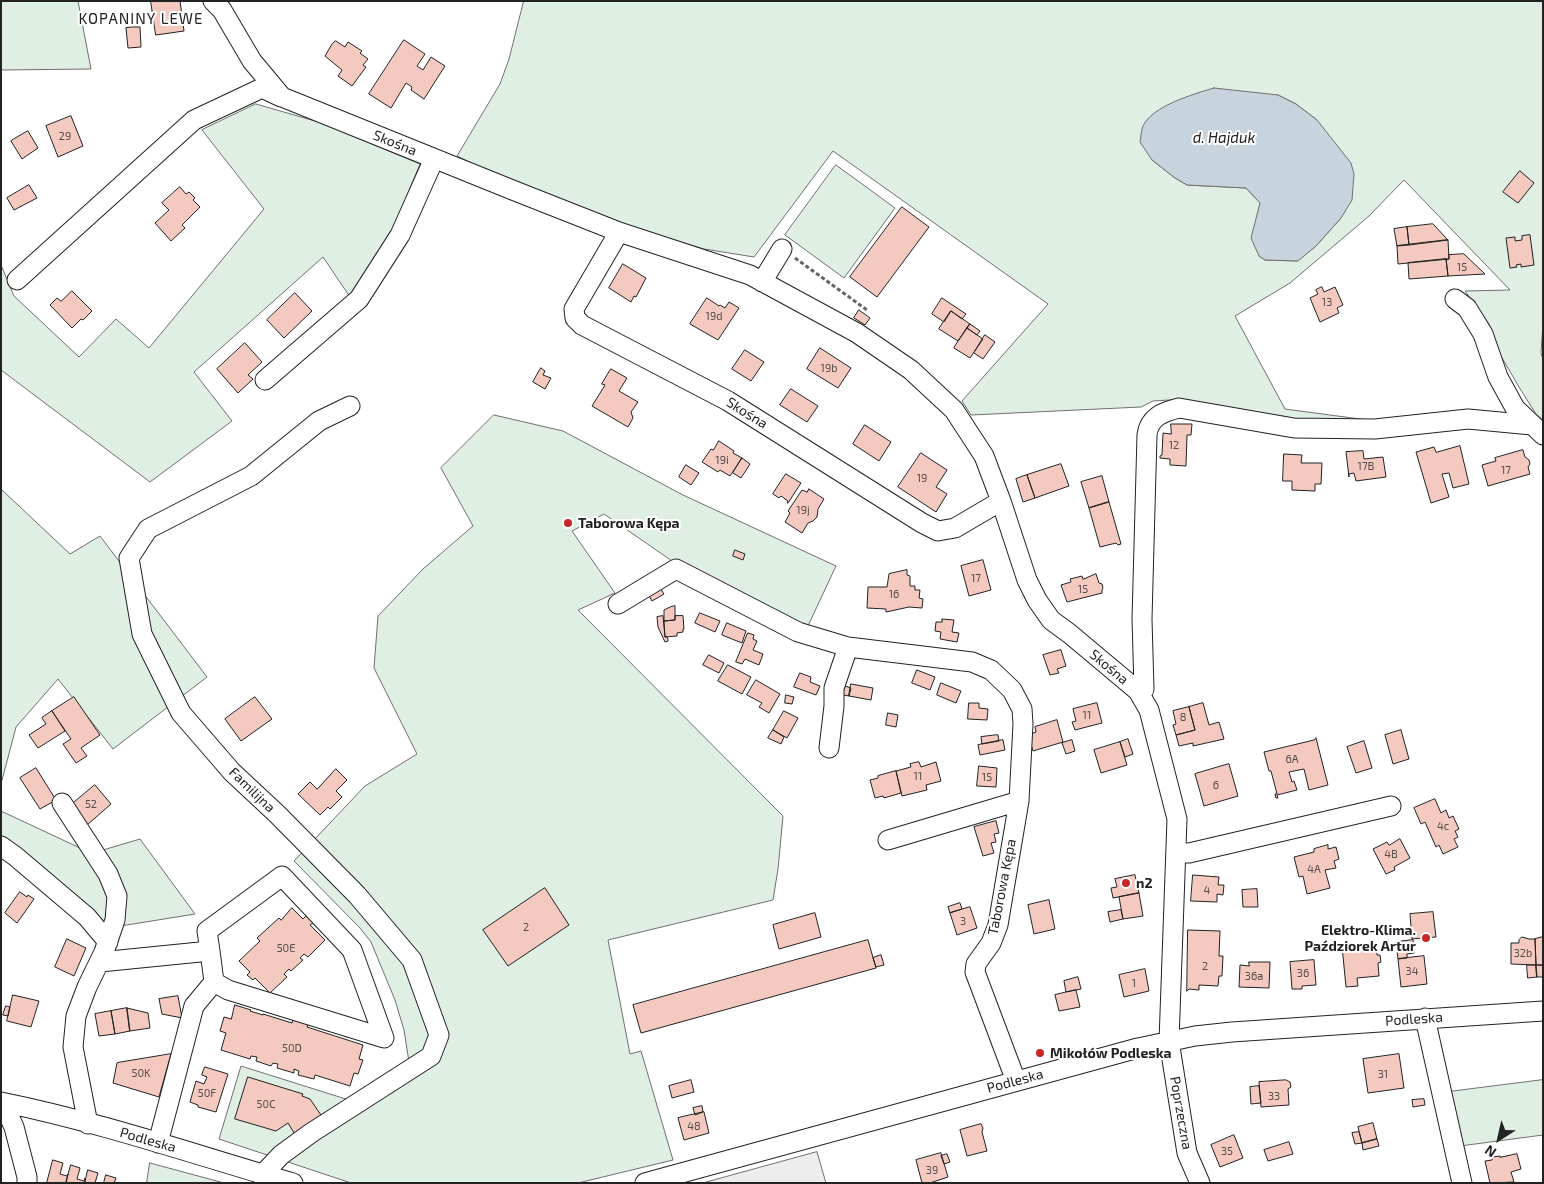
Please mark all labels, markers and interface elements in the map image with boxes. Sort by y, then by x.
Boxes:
district label: KOPANINY LEWE [77,10,205,28]
street label: Skośna [371,127,419,159]
house number: 29 [59,129,71,143]
water label: d. Hajduk [1193,129,1255,147]
house number: 15 [1457,260,1467,274]
house number: 13 [1322,295,1332,309]
house number: 19d [706,309,722,323]
house number: 19b [821,361,837,375]
street label: Skośna [723,394,771,432]
house number: 12 [1169,438,1179,452]
house number: 19i [715,453,729,467]
house number: 17B [1358,459,1374,473]
house number: 17 [1501,463,1511,477]
house number: 19 [917,471,927,485]
house number: 19j [796,503,810,517]
place label: Taborowa Kępa [578,515,680,531]
marker: Taborowa Kępa [562,517,574,529]
house number: 17 [971,571,981,585]
house number: 15 [1078,582,1088,596]
house number: 16 [889,587,899,601]
street label: Skośna [1086,646,1132,688]
house number: 11 [1083,708,1091,722]
house number: 8 [1180,710,1186,724]
house number: 6A [1285,752,1299,766]
street label: Familijna [225,764,279,816]
house number: 11 [914,769,922,783]
house number: 15 [982,770,992,784]
house number: 6 [1213,778,1219,792]
house number: 52 [85,797,97,811]
house number: 4c [1437,819,1449,833]
street label: Taborowa Kępa [984,838,1020,936]
house number: 4B [1384,847,1398,861]
house number: 4A [1307,862,1321,876]
place label: n2 [1136,875,1153,891]
marker: n2 [1120,877,1132,889]
house number: 4 [1204,883,1210,897]
house number: 3 [960,914,966,928]
house number: 2 [523,920,529,934]
place label: Elektro-Klima. Paździorek Artur [1304,922,1416,954]
marker: Elektro-Klima. Paździorek Artur [1420,932,1432,944]
house number: 50E [277,941,295,955]
house number: 32b [1514,946,1532,960]
house number: 2 [1202,959,1208,973]
house number: 34 [1406,964,1418,978]
house number: 36 [1297,966,1309,980]
house number: 36a [1245,969,1263,983]
house number: 1 [1132,976,1136,990]
street label: Podleska [1385,1009,1443,1029]
house number: 50D [282,1041,302,1055]
place label: Mikołów Podleska [1050,1045,1172,1061]
marker: Mikołów Podleska [1034,1047,1046,1059]
street label: Podleska [985,1065,1045,1097]
house number: 50K [131,1066,151,1080]
house number: 31 [1378,1067,1388,1081]
street label: Poprzeczna [1166,1075,1196,1151]
house number: 50F [198,1086,216,1100]
house number: 33 [1268,1089,1280,1103]
house number: 50C [257,1097,275,1111]
north arrow [1474,1114,1524,1164]
house number: 48 [687,1119,701,1133]
street label: Podleska [118,1124,178,1156]
text: N [1481,1142,1499,1162]
house number: 35 [1221,1144,1233,1158]
house number: 39 [926,1163,938,1177]

